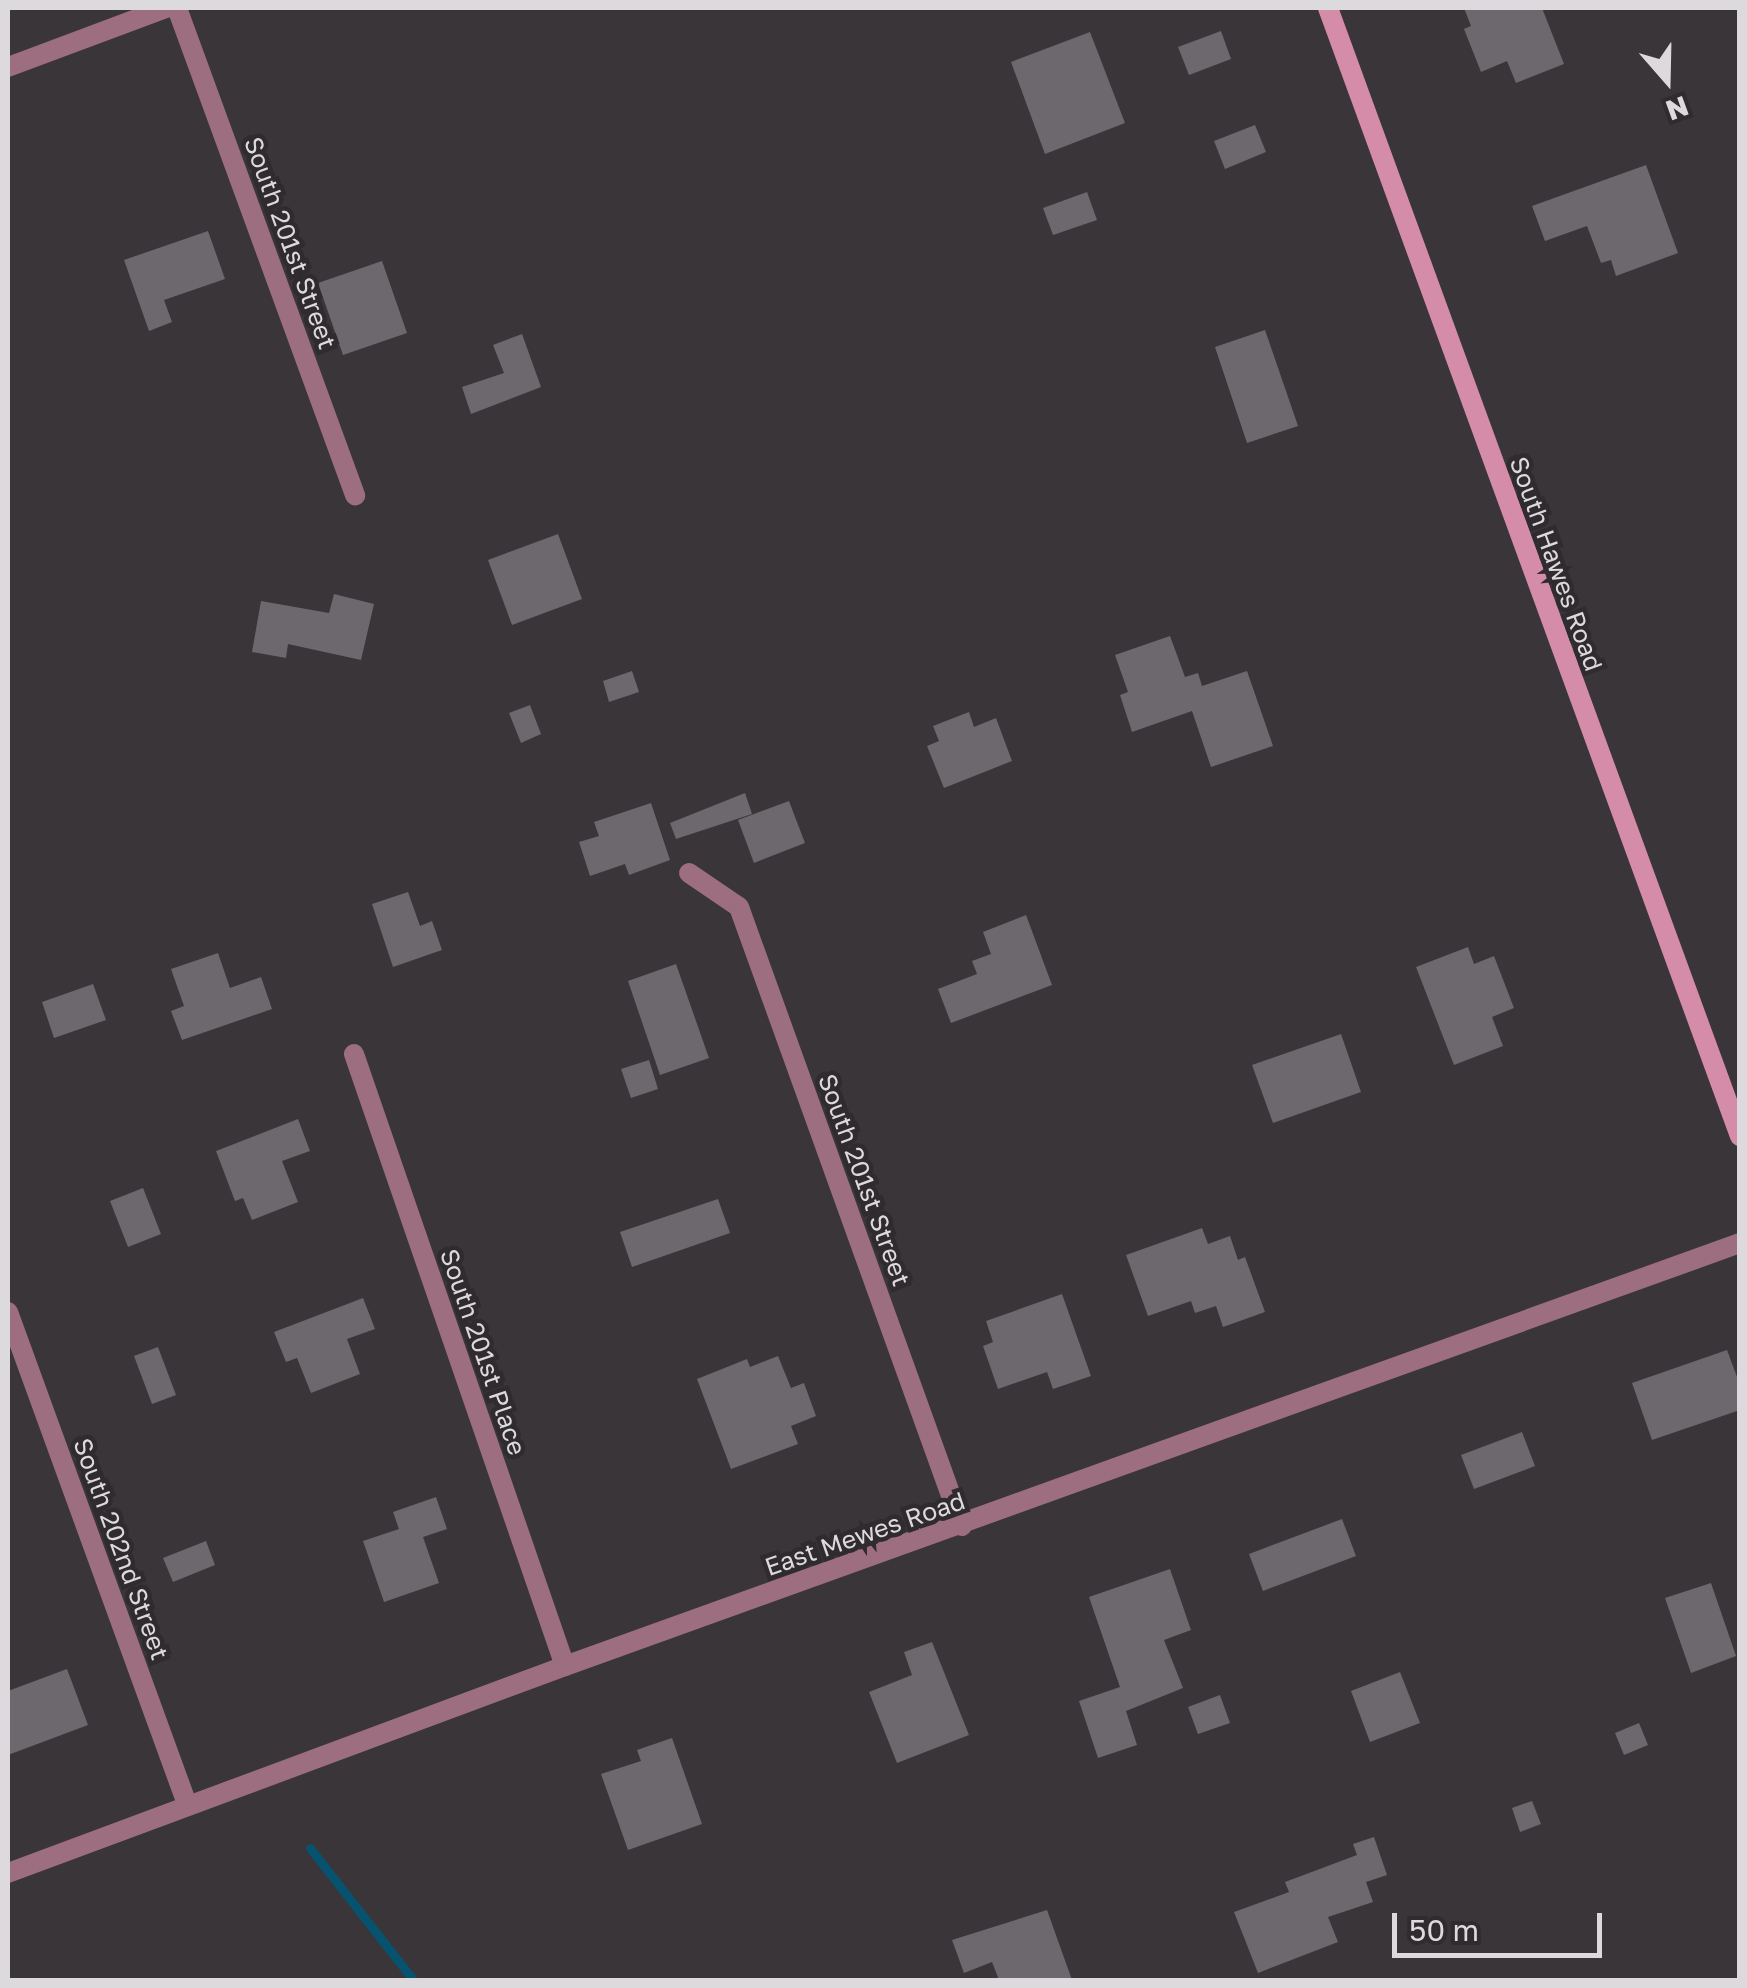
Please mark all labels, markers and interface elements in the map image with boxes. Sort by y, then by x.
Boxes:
north arrow [1617,30,1717,130]
text: N [1662,90,1693,128]
street label: South 201st Street [238,133,342,353]
street label: South Hawes Road [1503,453,1609,675]
street label: South 201st Street [812,1070,916,1290]
street label: South 201st Place [434,1245,532,1459]
street label: South 202nd Street [67,1434,175,1664]
street label: East Mewes Road [761,1486,969,1582]
scale bar [1397,1893,1607,1955]
text: 50 m [1409,1912,1479,1948]

